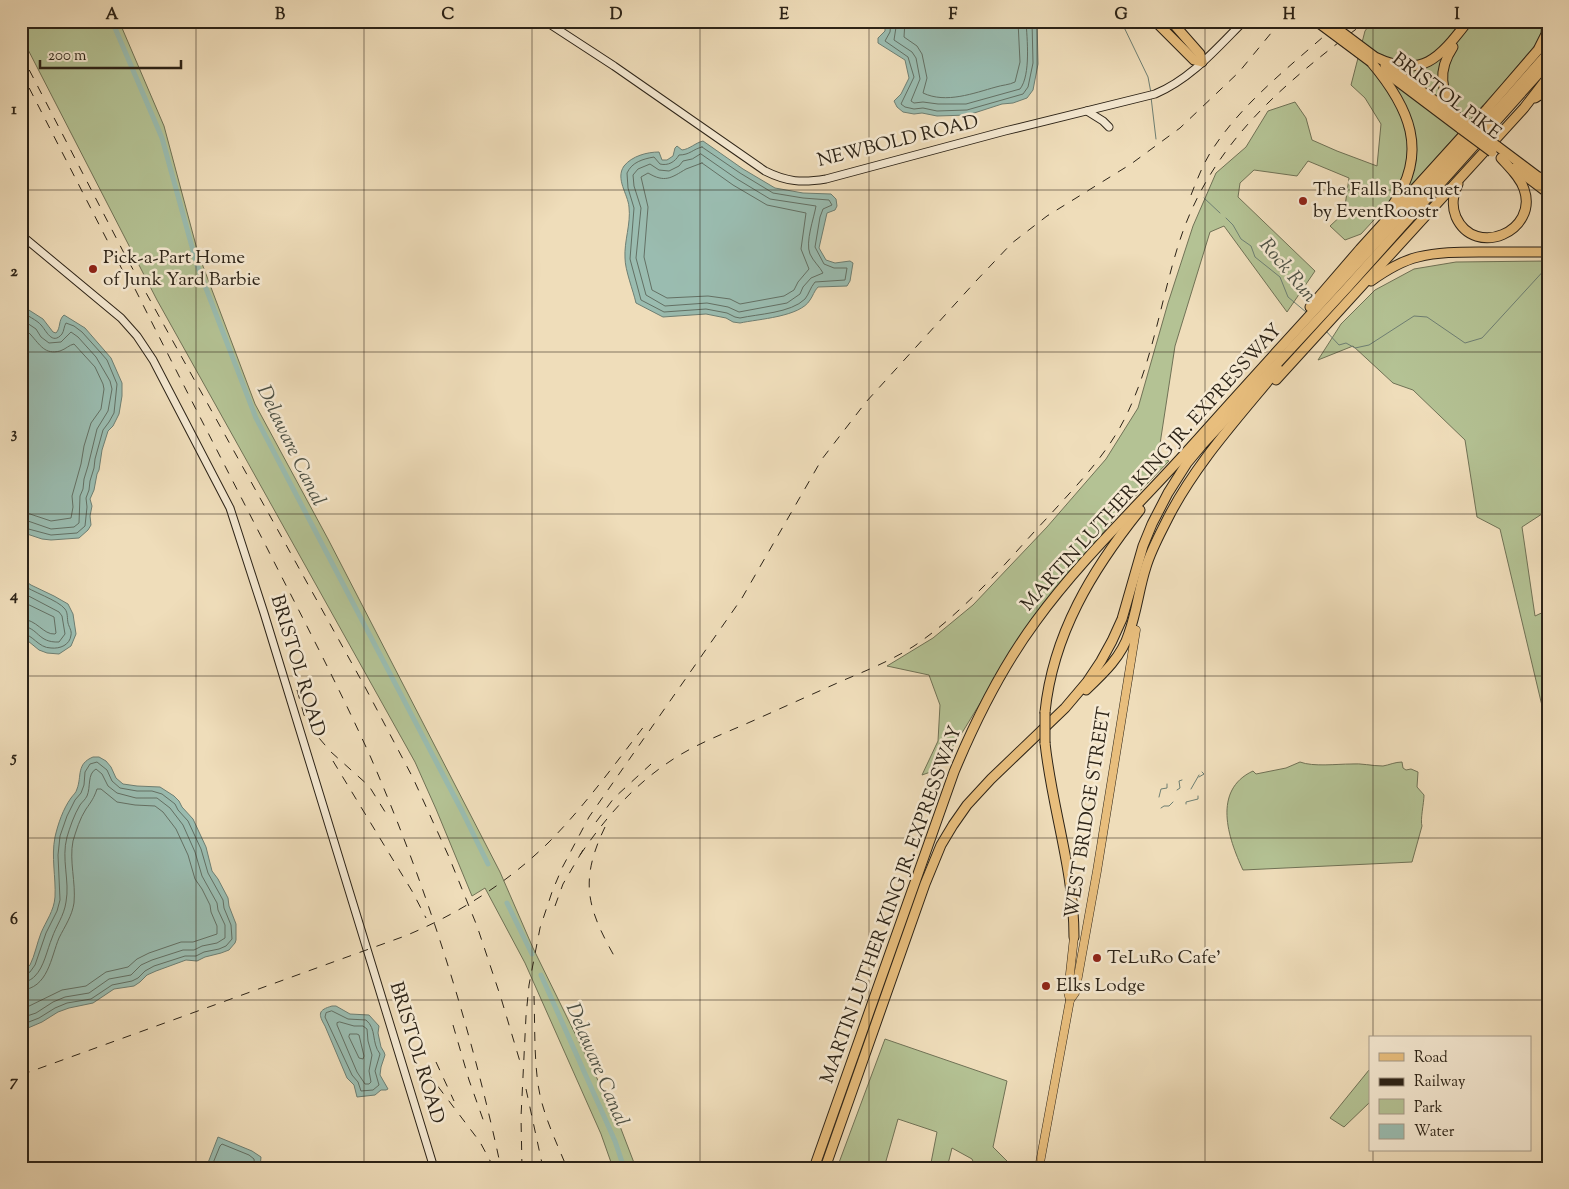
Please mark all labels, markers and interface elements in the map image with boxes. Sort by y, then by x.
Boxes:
text: A [106,4,119,27]
text: B [275,4,285,27]
text: C [442,4,455,27]
text: D [610,4,623,27]
text: E [779,4,789,27]
text: F [949,4,958,27]
text: G [1114,4,1128,27]
text: H [1283,4,1296,27]
text: I [1454,4,1460,27]
scale bar [40,38,181,70]
text: 200 m [48,46,87,67]
street label: BRISTOL PIKE [1386,47,1507,147]
text: 1 [11,99,17,122]
street label: NEWBOLD ROAD [815,109,981,175]
place label: The Falls Banquet by EventRoostr [1313,177,1460,226]
marker: The Falls Banquet by EventRoostr [1297,195,1309,207]
water label: Rock Run [1251,232,1323,310]
place label: Pick-a-Part Home of Junk Yard Barbie [103,245,261,294]
text: 2 [10,261,18,284]
marker: Pick-a-Part Home of Junk Yard Barbie [87,263,99,275]
street label: MARTIN LUTHER KING JR. EXPRESSWAY [1015,318,1289,618]
water label: Delaware Canal [248,381,332,511]
text: 3 [11,423,18,446]
text: 4 [9,585,18,608]
street label: BRISTOL ROAD [263,592,331,740]
street label: WEST BRIDGE STREET [1059,705,1119,921]
street label: MARTIN LUTHER KING JR. EXPRESSWAY [815,722,970,1088]
text: 5 [9,747,17,770]
text: 6 [10,909,18,932]
place label: TeLuRo Cafe' [1107,945,1221,972]
marker: TeLuRo Cafe' [1091,952,1103,964]
place label: Elks Lodge [1056,973,1145,1000]
street label: BRISTOL ROAD [382,979,450,1127]
marker: Elks Lodge [1040,980,1052,992]
water label: Delaware Canal [557,999,635,1131]
legend [1369,1036,1532,1152]
text: Road [1414,1048,1448,1069]
text: 7 [10,1071,19,1094]
text: Railway [1414,1072,1466,1093]
text: Park [1414,1098,1443,1119]
text: Water [1414,1122,1455,1143]

